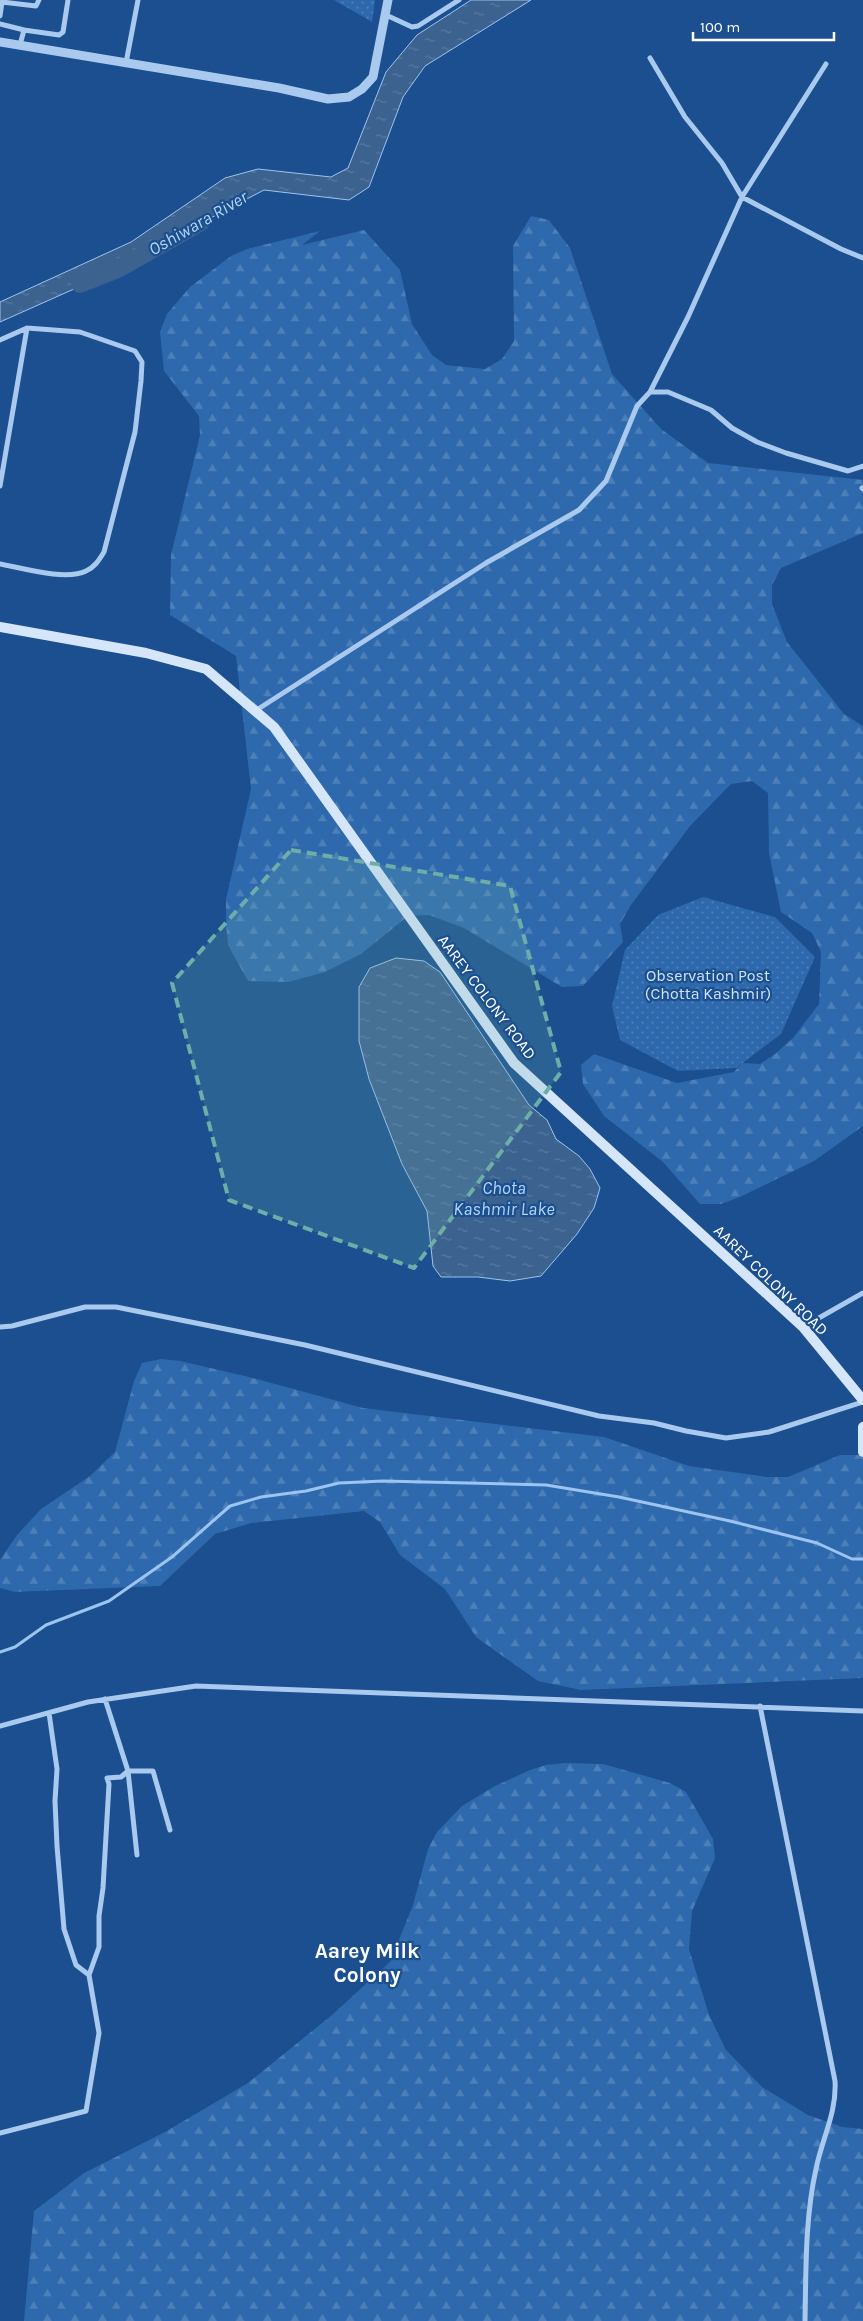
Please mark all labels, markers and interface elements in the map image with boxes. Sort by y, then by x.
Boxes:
scale bar [693,10,834,42]
text: 100 m [700,18,740,36]
water label: Oshiwara River [144,185,252,260]
street label: AAREY COLONY ROAD [434,931,540,1063]
park label: Observation Post (Chotta Kashmir) [645,966,771,1003]
water label: Chota Kashmir Lake [453,1177,555,1220]
street label: AAREY COLONY ROAD [710,1221,832,1339]
district label: Aarey Milk Colony [315,1939,420,1987]

